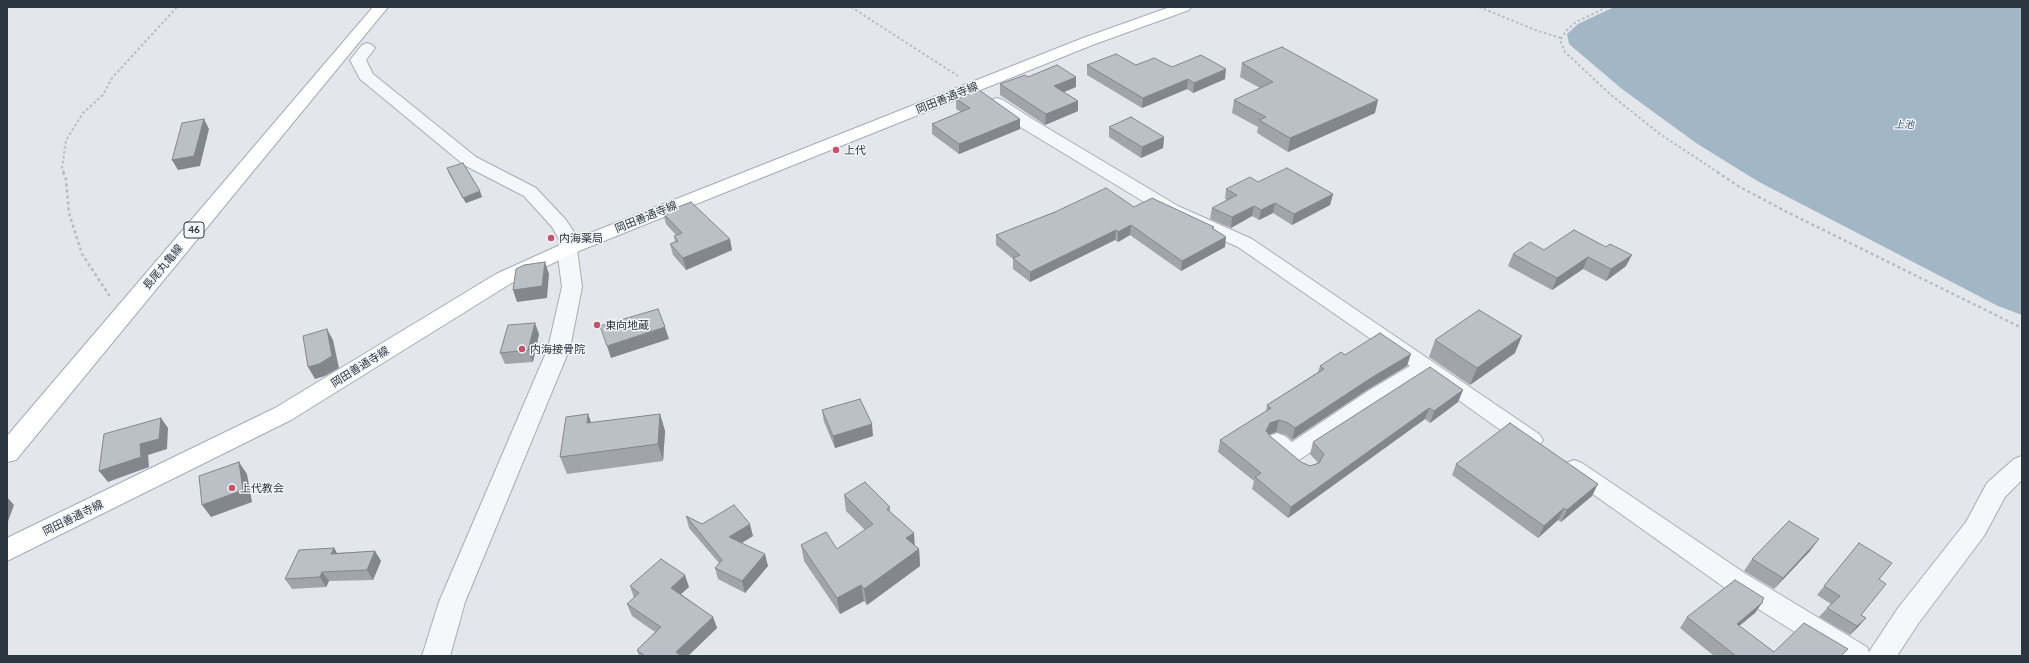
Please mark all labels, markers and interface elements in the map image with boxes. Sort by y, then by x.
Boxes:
street label: 岡田善通寺線 [914,80,980,116]
water label: 上池 [1894,119,1914,131]
place label: 上代 [844,143,866,157]
marker: 上代 [831,145,841,155]
street label: 岡田善通寺線 [613,199,679,235]
road number: 46 [184,222,204,238]
place label: 内海薬局 [559,231,603,245]
marker: 内海薬局 [546,233,556,243]
street label: 長尾丸亀線 [140,242,186,292]
place label: 東向地蔵 [605,318,649,332]
marker: 東向地蔵 [592,320,602,330]
place label: 内海接骨院 [530,342,585,356]
street label: 岡田善通寺線 [329,344,391,390]
marker: 内海接骨院 [517,344,527,354]
place label: 上代教会 [240,481,284,495]
marker: 上代教会 [227,483,237,493]
street label: 岡田善通寺線 [40,498,106,538]

